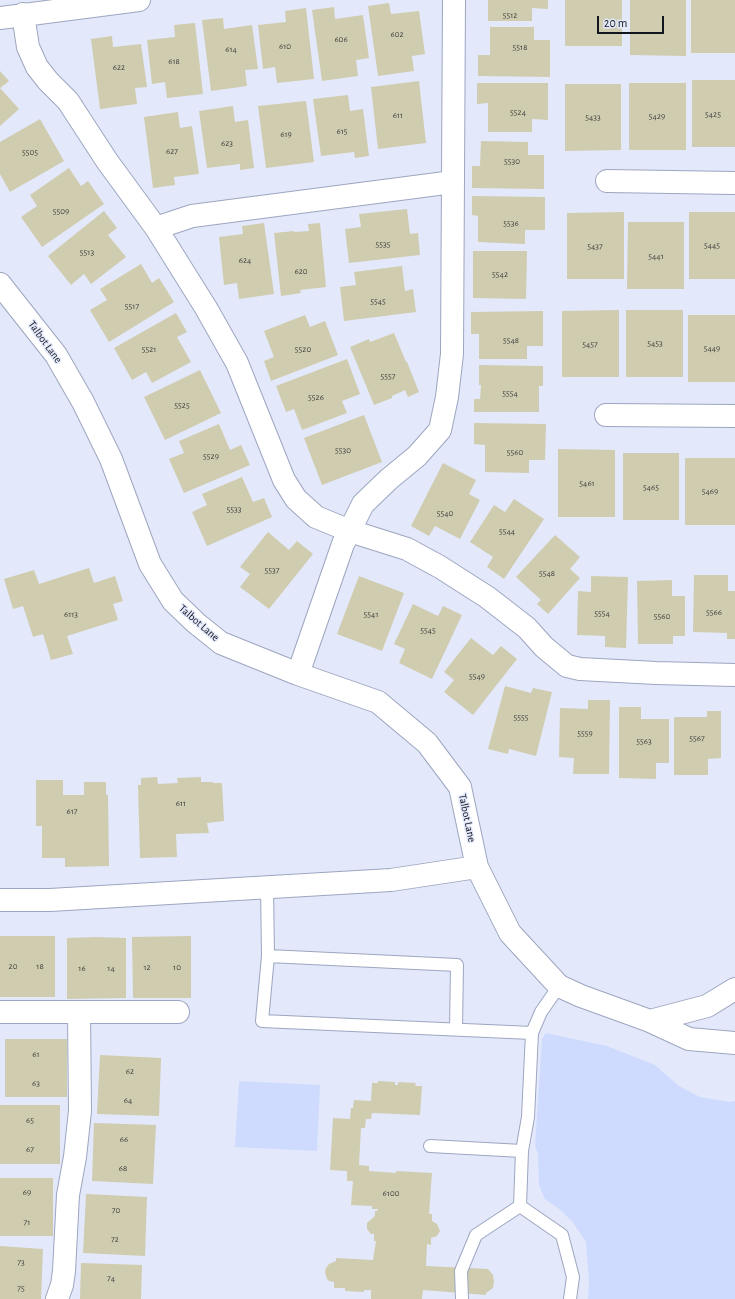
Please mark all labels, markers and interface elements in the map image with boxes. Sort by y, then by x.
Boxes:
scale bar [599,8,666,34]
house number: 5512 [503,10,517,20]
text: 20 m [604,17,627,29]
house number: 602 [390,29,404,39]
house number: 606 [334,34,348,44]
house number: 610 [279,41,291,51]
house number: 5518 [513,42,527,52]
house number: 614 [225,44,237,54]
house number: 618 [168,56,180,66]
house number: 622 [113,62,125,72]
house number: 5524 [510,107,526,117]
house number: 5425 [705,109,721,119]
house number: 611 [393,110,403,120]
house number: 5429 [649,111,665,121]
house number: 5433 [585,112,601,122]
house number: 615 [336,126,348,136]
house number: 619 [280,129,292,139]
house number: 623 [221,138,233,148]
house number: 627 [166,146,178,156]
house number: 5505 [22,147,38,157]
house number: 5530 [504,156,520,166]
house number: 5509 [53,206,69,216]
house number: 5536 [503,218,519,228]
house number: 5535 [376,239,390,249]
house number: 5445 [704,240,720,250]
house number: 5437 [587,241,603,251]
house number: 5513 [80,247,94,257]
house number: 5441 [648,251,664,261]
house number: 624 [239,255,251,265]
house number: 620 [294,266,308,276]
house number: 5542 [492,269,508,279]
house number: 5545 [370,296,386,306]
house number: 5517 [125,301,139,311]
street label: Talbot Lane [25,318,65,366]
house number: 5548 [503,335,519,345]
house number: 5453 [647,338,663,348]
house number: 5457 [582,339,598,349]
house number: 5449 [704,343,720,353]
house number: 5521 [142,344,156,354]
house number: 5520 [295,344,311,354]
house number: 5557 [380,371,396,381]
house number: 5554 [502,388,518,398]
house number: 5526 [308,392,324,402]
house number: 5525 [174,400,190,410]
house number: 5530 [335,445,351,455]
house number: 5560 [507,447,523,457]
house number: 5529 [203,451,219,461]
house number: 5461 [579,478,595,488]
house number: 5465 [643,482,659,492]
house number: 5469 [702,486,718,496]
house number: 5533 [227,504,241,514]
house number: 5540 [437,508,453,518]
house number: 5544 [499,526,515,536]
house number: 5537 [265,565,279,575]
house number: 5548 [539,568,555,578]
street label: Talbot Lane [176,602,222,644]
house number: 5566 [706,607,722,617]
house number: 5554 [594,608,610,618]
house number: 6113 [64,609,78,619]
house number: 5541 [364,609,378,619]
house number: 5560 [654,611,670,621]
house number: 5545 [420,625,436,635]
house number: 5549 [469,671,485,681]
house number: 5555 [513,712,529,722]
house number: 5559 [577,728,593,738]
house number: 5567 [689,733,705,743]
house number: 5563 [636,736,652,746]
street label: Talbot Lane [455,793,479,843]
house number: 611 [176,798,186,808]
house number: 617 [66,806,78,816]
house number: 20 [9,961,17,971]
house number: 18 [36,961,44,971]
house number: 12 [143,962,151,972]
house number: 10 [173,962,181,972]
house number: 16 [78,963,86,973]
house number: 14 [107,963,115,973]
house number: 61 [32,1049,40,1059]
house number: 62 [126,1066,134,1076]
house number: 63 [32,1078,40,1088]
house number: 64 [124,1095,132,1105]
house number: 65 [26,1115,34,1125]
house number: 66 [120,1134,128,1144]
house number: 67 [26,1144,34,1154]
house number: 68 [119,1163,127,1173]
house number: 69 [23,1187,31,1197]
house number: 6100 [383,1188,399,1198]
house number: 70 [112,1205,120,1215]
house number: 71 [24,1217,30,1227]
house number: 72 [111,1234,119,1244]
house number: 73 [17,1257,25,1267]
house number: 74 [107,1273,115,1283]
house number: 75 [17,1283,25,1293]

